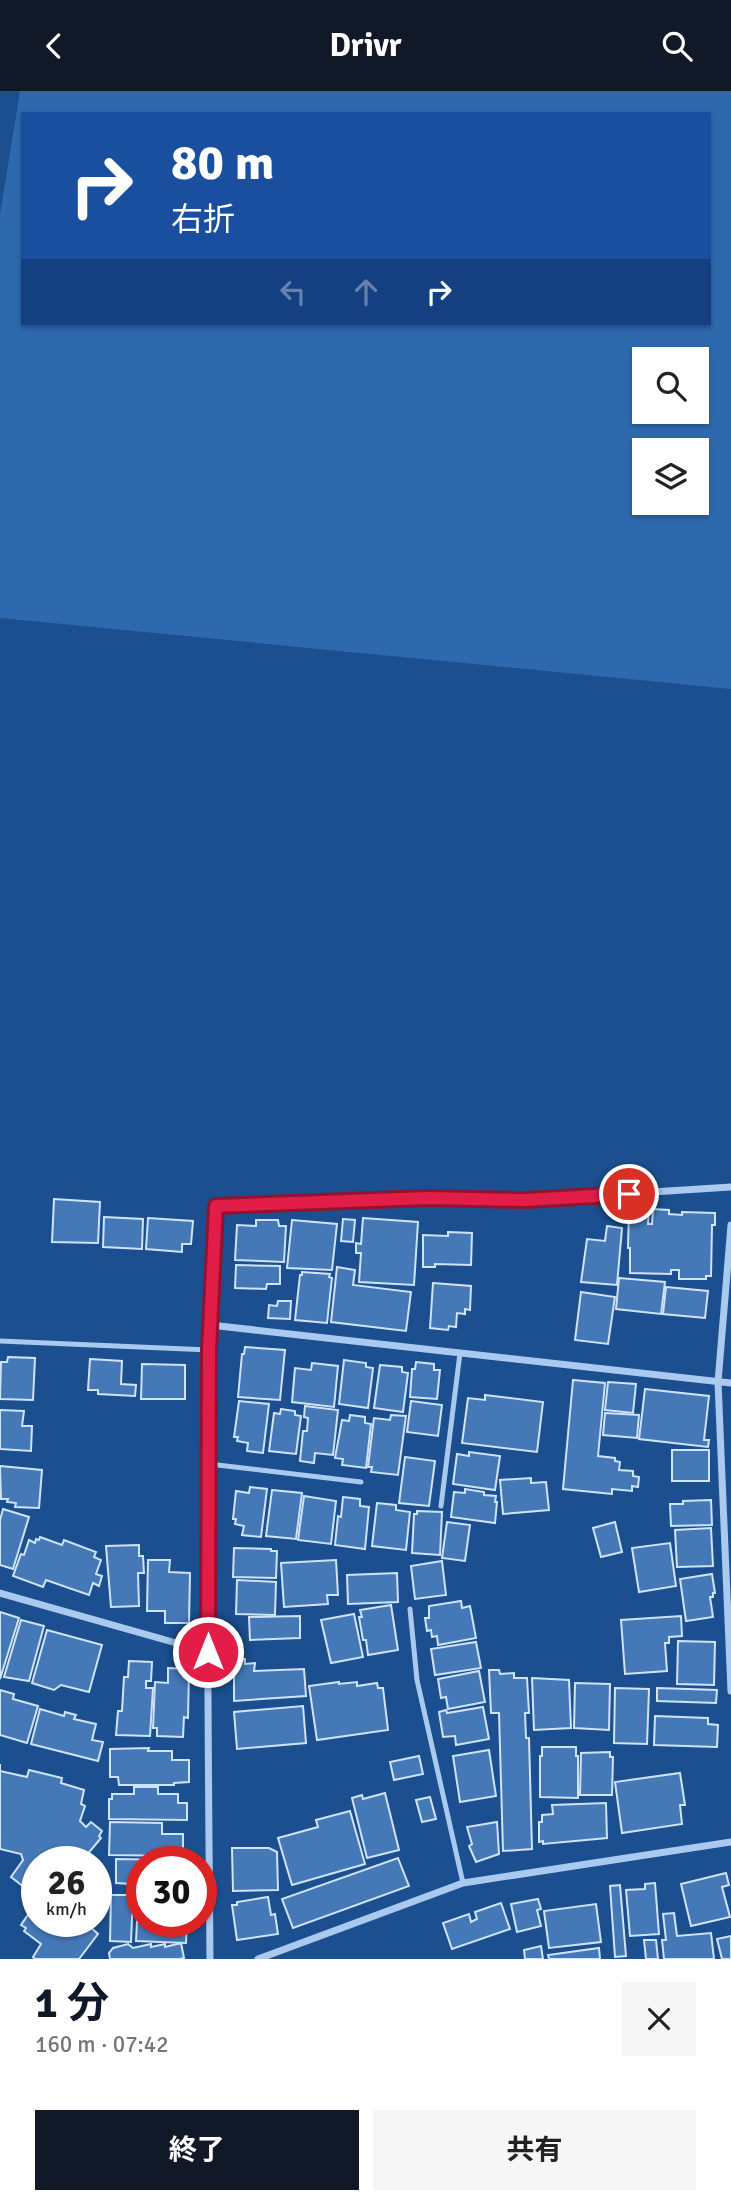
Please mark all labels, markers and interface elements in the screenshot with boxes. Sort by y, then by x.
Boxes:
text: Drivr [329,26,402,65]
icon: back [35,27,73,65]
icon: search [658,27,696,65]
text: 80 m [171,133,274,193]
icon: right [56,140,147,231]
text: 右折 [171,200,235,239]
icon: left [274,273,312,311]
icon: ahead [347,273,385,311]
icon: right [420,273,458,311]
map controls [632,347,709,515]
button: search [632,347,709,424]
button: layers [632,438,709,515]
pin [599,1164,659,1224]
icon: arrive [610,1175,648,1213]
position arrow [171,1615,245,1689]
speed limit sign: 30 [126,1846,217,1937]
text: 26 [48,1861,85,1904]
text: km/h [46,1898,87,1920]
text: 1 分 [35,1978,109,2029]
button: close [622,1982,696,2056]
text: 160 m · 07:42 [35,2030,169,2059]
button: 終了 [35,2110,359,2190]
button: 共有 [373,2110,696,2190]

